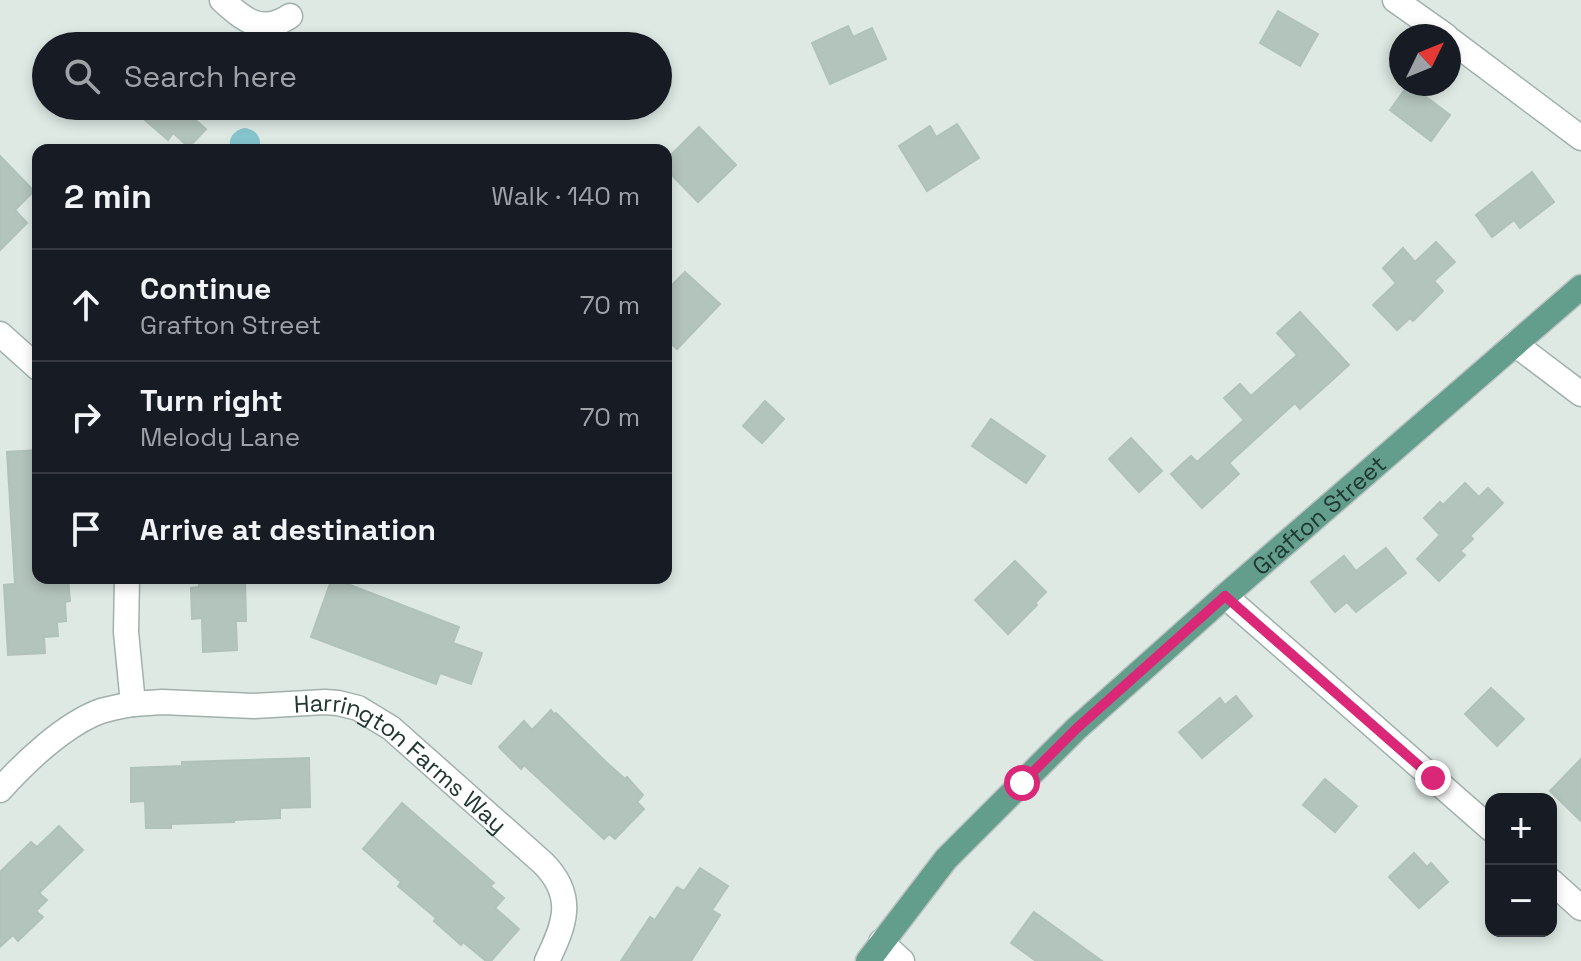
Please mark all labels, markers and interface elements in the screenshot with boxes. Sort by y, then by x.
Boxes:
north arrow [1389,24,1461,96]
search box [32,32,672,120]
icon: search [60,54,104,98]
text: Search here [124,57,297,96]
text: 2 min [64,175,152,218]
text: Walk · 140 m [491,179,640,213]
text: Continue [140,269,271,308]
icon: ahead [64,283,108,327]
text: 70 m [580,288,640,322]
text: Grafton Street [140,308,321,342]
text: Turn right [140,381,283,420]
icon: right [64,395,108,439]
text: 70 m [580,400,640,434]
text: Melody Lane [140,420,300,454]
street label: Grafton Street [1245,448,1392,581]
icon: arrive [64,507,108,551]
text: Arrive at destination [140,510,436,549]
street label: Harrington Farms Way [293,686,514,840]
route end [1415,760,1451,796]
route start [1004,765,1040,801]
map controls [1485,793,1557,937]
button: + [1485,793,1557,865]
button: − [1485,865,1557,937]

